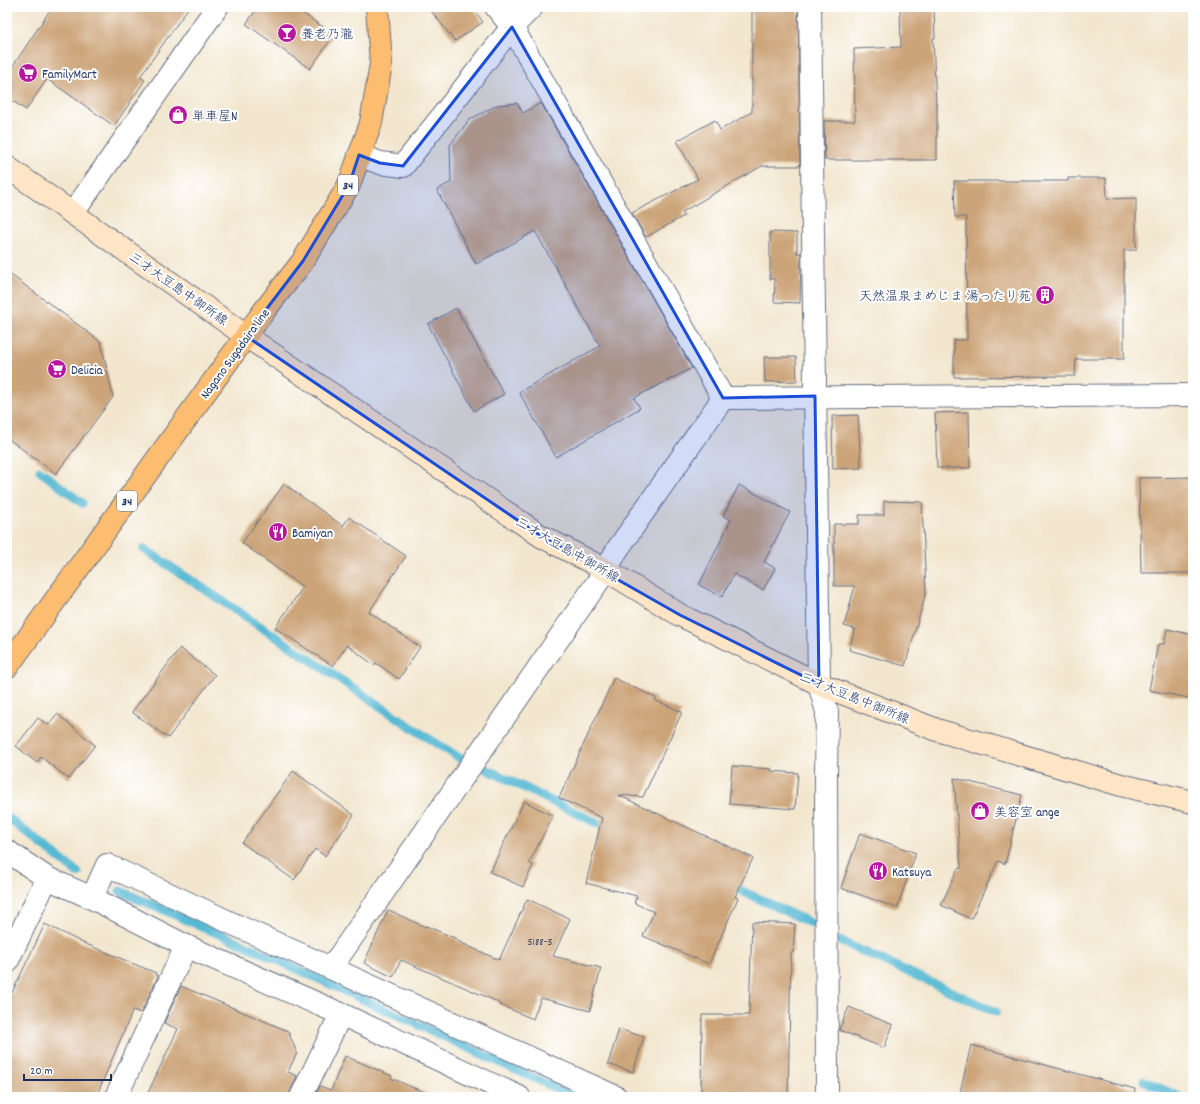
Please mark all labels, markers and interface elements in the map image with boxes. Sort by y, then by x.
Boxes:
bar icon: 養老乃瀧 [276,22,298,44]
place label: 養老乃瀧 [301,26,353,45]
supermarket icon: FamilyMart [17,62,39,84]
place label: FamilyMart [42,66,97,85]
shop icon: 単車屋N [167,104,189,126]
place label: 単車屋N [192,108,237,127]
road number: 34 [338,175,358,195]
street label: 三才大豆島中御所線 [124,249,232,332]
building icon: 天然温泉まめじま 湯ったり苑 [1034,284,1056,306]
place label: 天然温泉まめじま 湯ったり苑 [859,288,1031,307]
street label: Nagano Sugadaira line [197,305,276,404]
supermarket icon: Delicia [46,358,68,380]
place label: Delicia [71,362,104,381]
road number: 34 [117,491,137,511]
street label: 三才大豆島中御所線 [511,514,623,589]
restaurant icon: Bamiyan [267,521,289,543]
place label: Bamiyan [292,525,333,544]
street label: 三才大豆島中御所線 [796,669,913,730]
shop icon: 美容室 ange [969,800,991,822]
place label: 美容室 ange [994,804,1060,823]
restaurant icon: Katsuya [867,860,889,882]
place label: Katsuya [892,864,932,883]
house number: 5188-5 [527,935,553,951]
scale bar [24,1056,111,1082]
text: 20 m [30,1063,53,1080]

